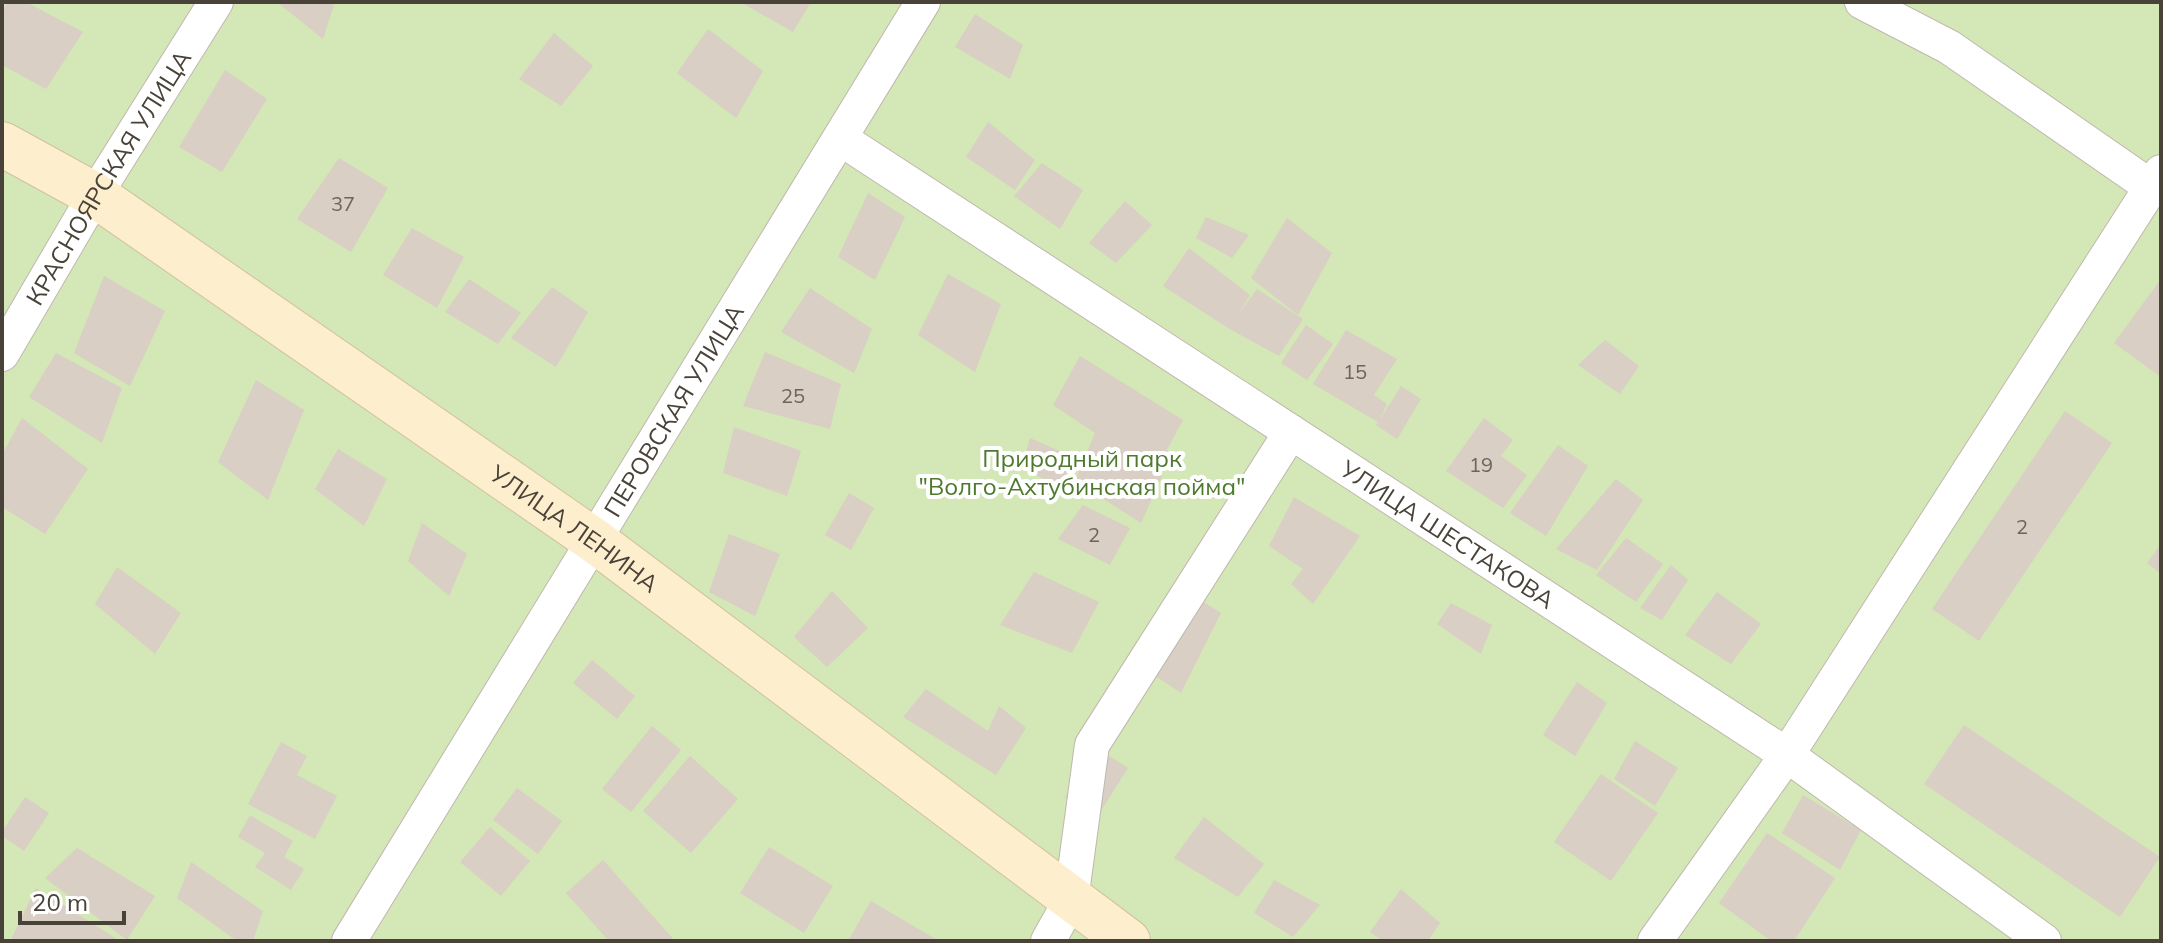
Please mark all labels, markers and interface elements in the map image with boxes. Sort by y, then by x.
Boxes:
street label: КРАСНОЯРСКАЯ УЛИЦА [19,44,197,310]
house number: 37 [331,191,355,216]
street label: ПЕРОВСКАЯ УЛИЦА [597,298,750,522]
house number: 15 [1343,359,1367,384]
house number: 25 [781,383,805,408]
park label: Природный парк "Волго-Ахтубинская пойма" [918,443,1246,501]
house number: 19 [1469,452,1493,477]
street label: УЛИЦА ШЕСТАКОВА [1334,453,1561,615]
street label: УЛИЦА ЛЕНИНА [484,457,665,599]
house number: 2 [2016,514,2028,539]
house number: 2 [1088,522,1100,547]
scale bar [20,875,124,925]
text: 20 m [32,887,88,917]

